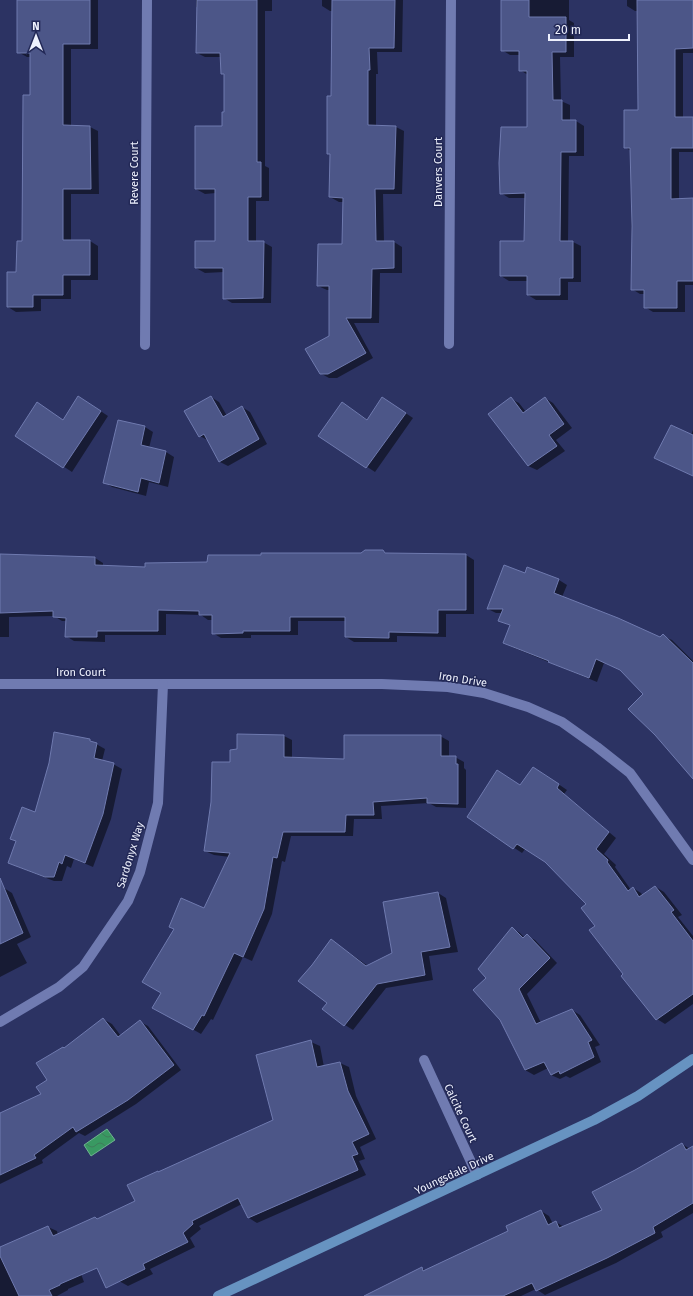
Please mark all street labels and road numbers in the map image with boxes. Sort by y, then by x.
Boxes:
street label: Danvers Court [432,137,445,207]
street label: Revere Court [128,141,141,205]
street label: Iron Court [56,666,106,679]
street label: Iron Drive [438,669,488,690]
street label: Sardonyx Way [114,820,147,890]
street label: Calcite Court [441,1082,480,1145]
street label: Youngsdale Drive [413,1149,496,1197]

